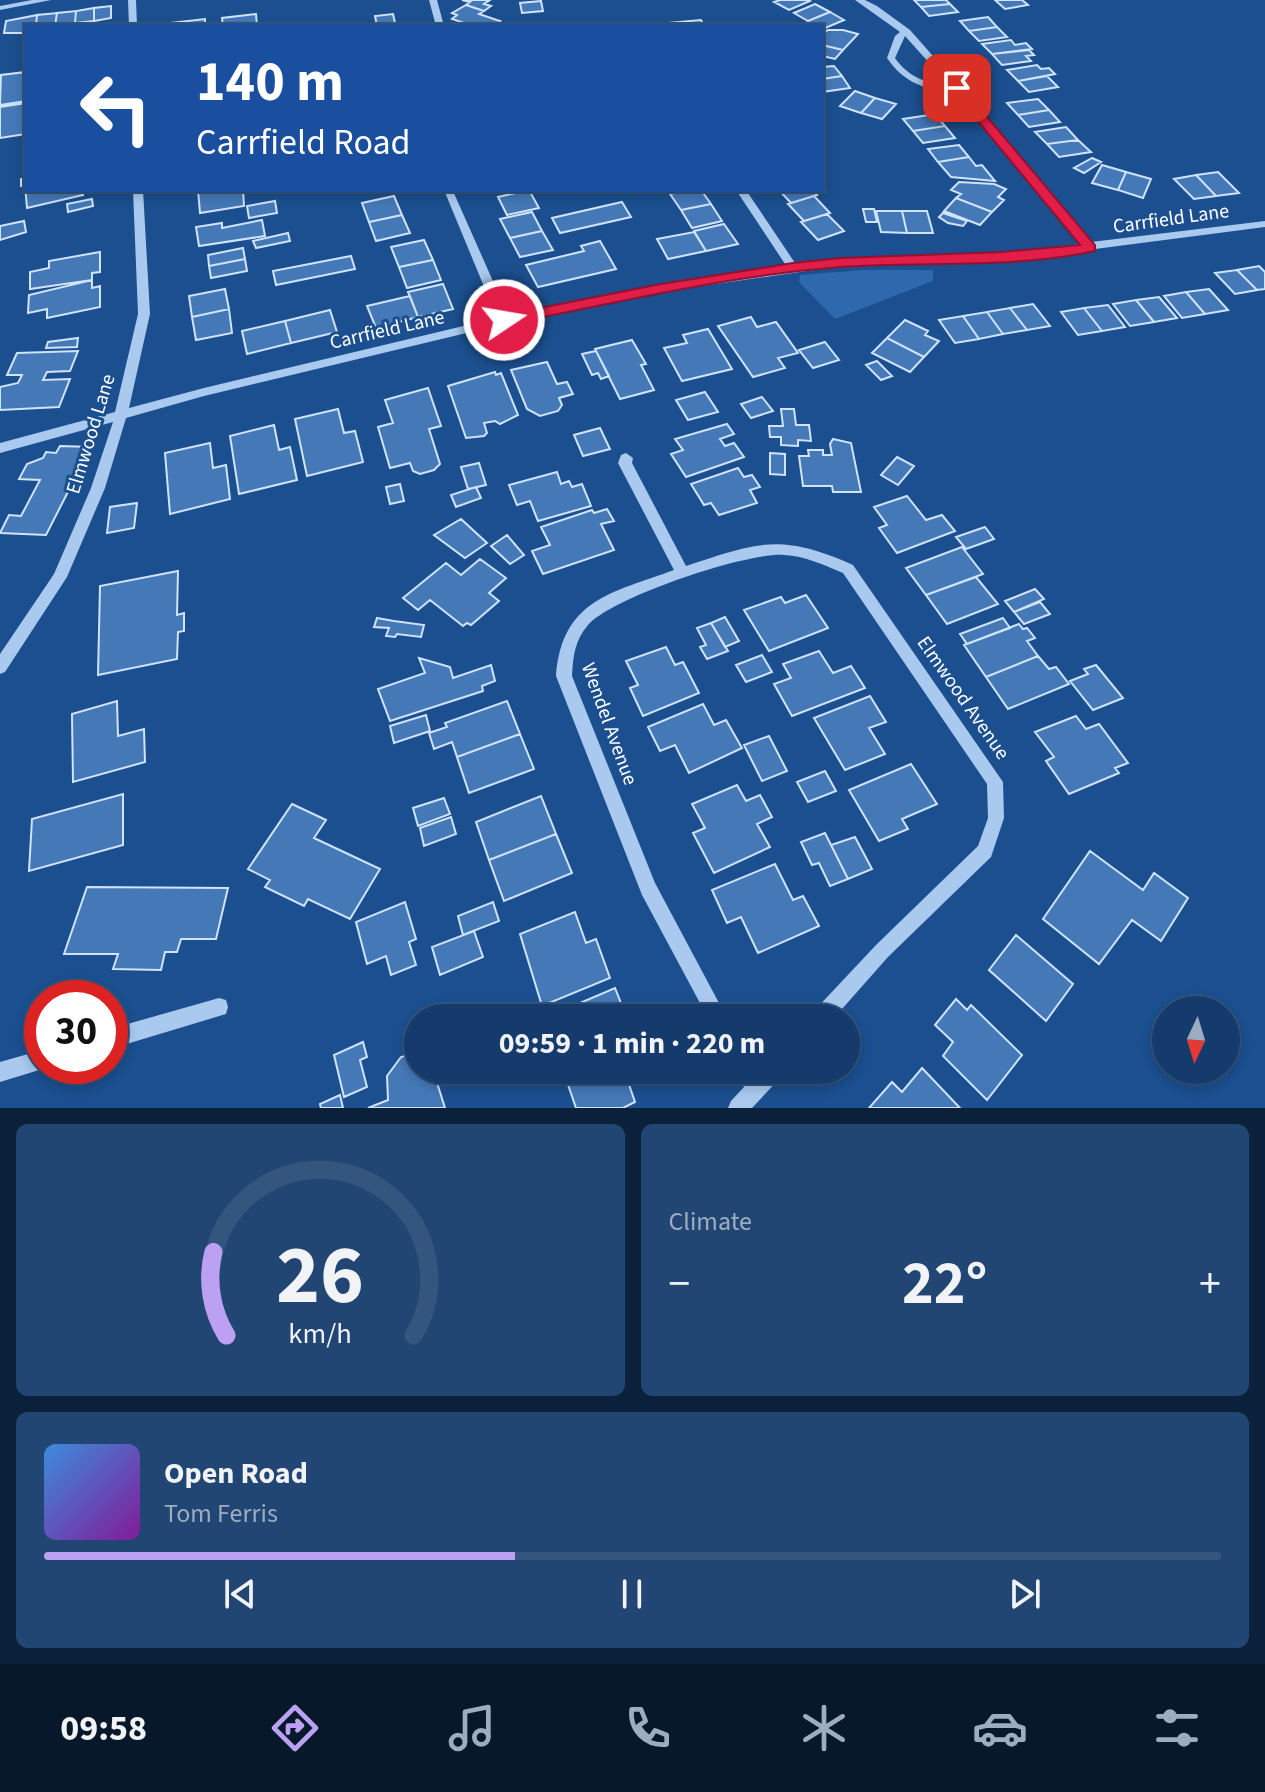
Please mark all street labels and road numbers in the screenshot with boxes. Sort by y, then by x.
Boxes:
street label: Carrfield Lane [1111,197,1231,241]
street label: Carrfield Lane [327,303,447,357]
street label: Elmwood Lane [59,371,123,497]
street label: Elmwood Avenue [910,631,1016,765]
street label: Wendel Avenue [574,659,644,789]

